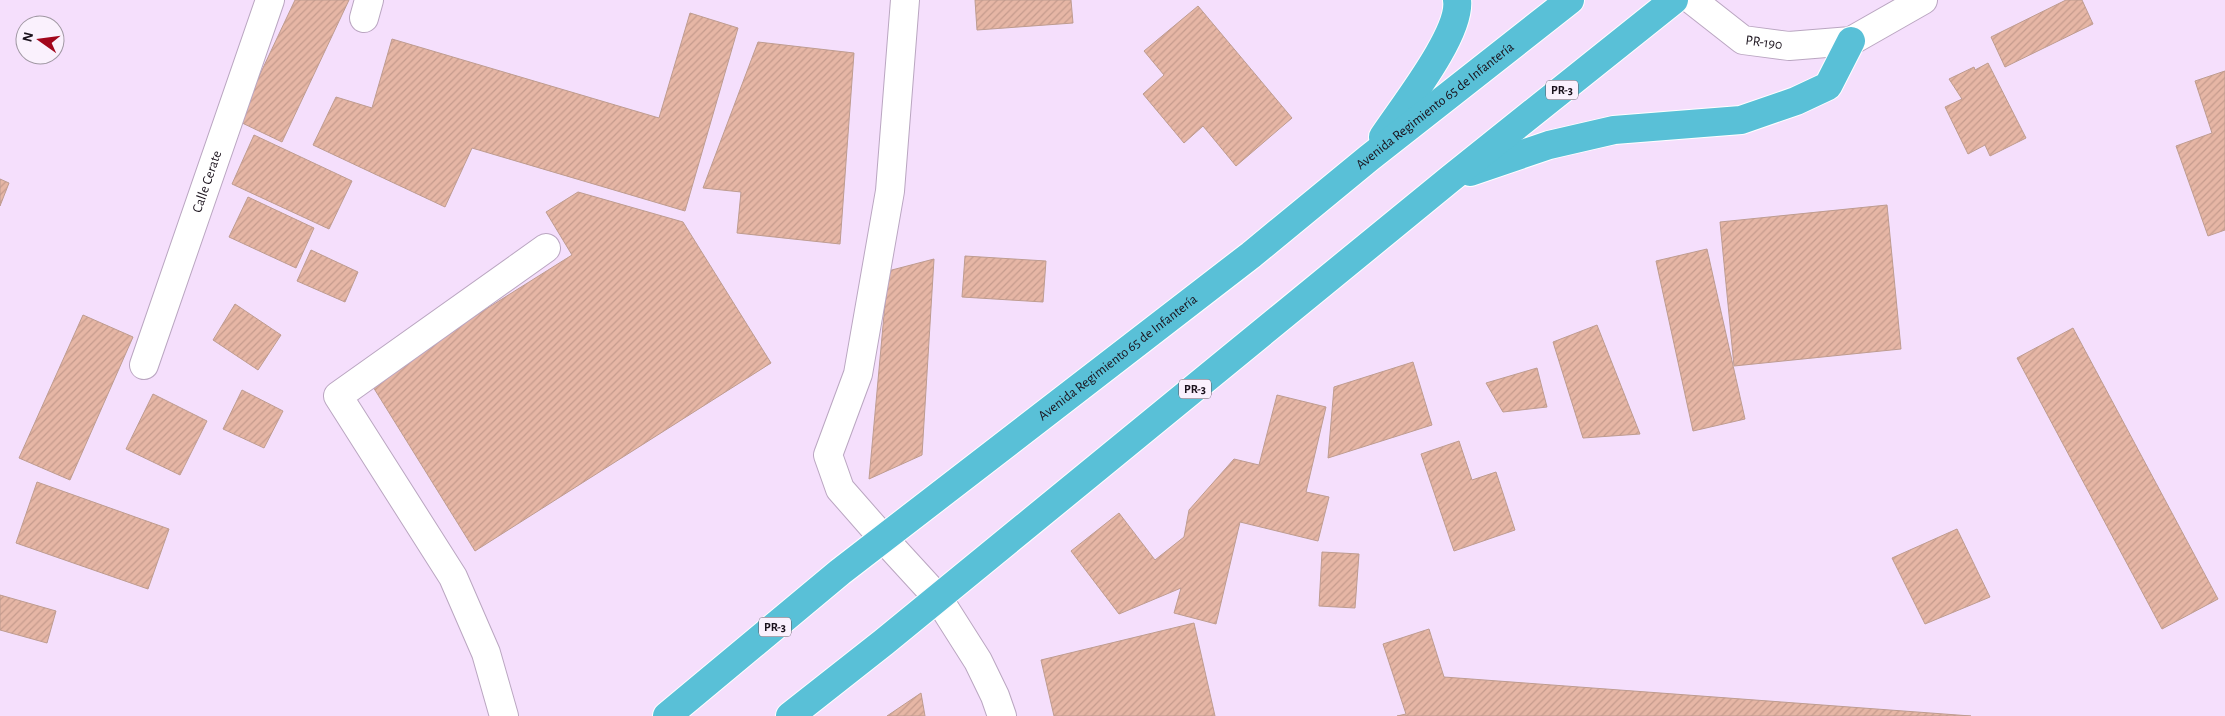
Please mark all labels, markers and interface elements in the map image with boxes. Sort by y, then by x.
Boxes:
north arrow [15,15,65,65]
text: N [20,31,36,44]
street label: PR-190 [1745,33,1783,52]
street label: Avenida Regimiento 65 de Infantería [1354,39,1517,172]
road number: PR-3 [1546,80,1578,100]
street label: Calle Cerate [190,149,224,214]
street label: Avenida Regimiento 65 de Infantería [1036,292,1200,423]
road number: PR-3 [1179,379,1211,398]
road number: PR-3 [759,618,791,636]

